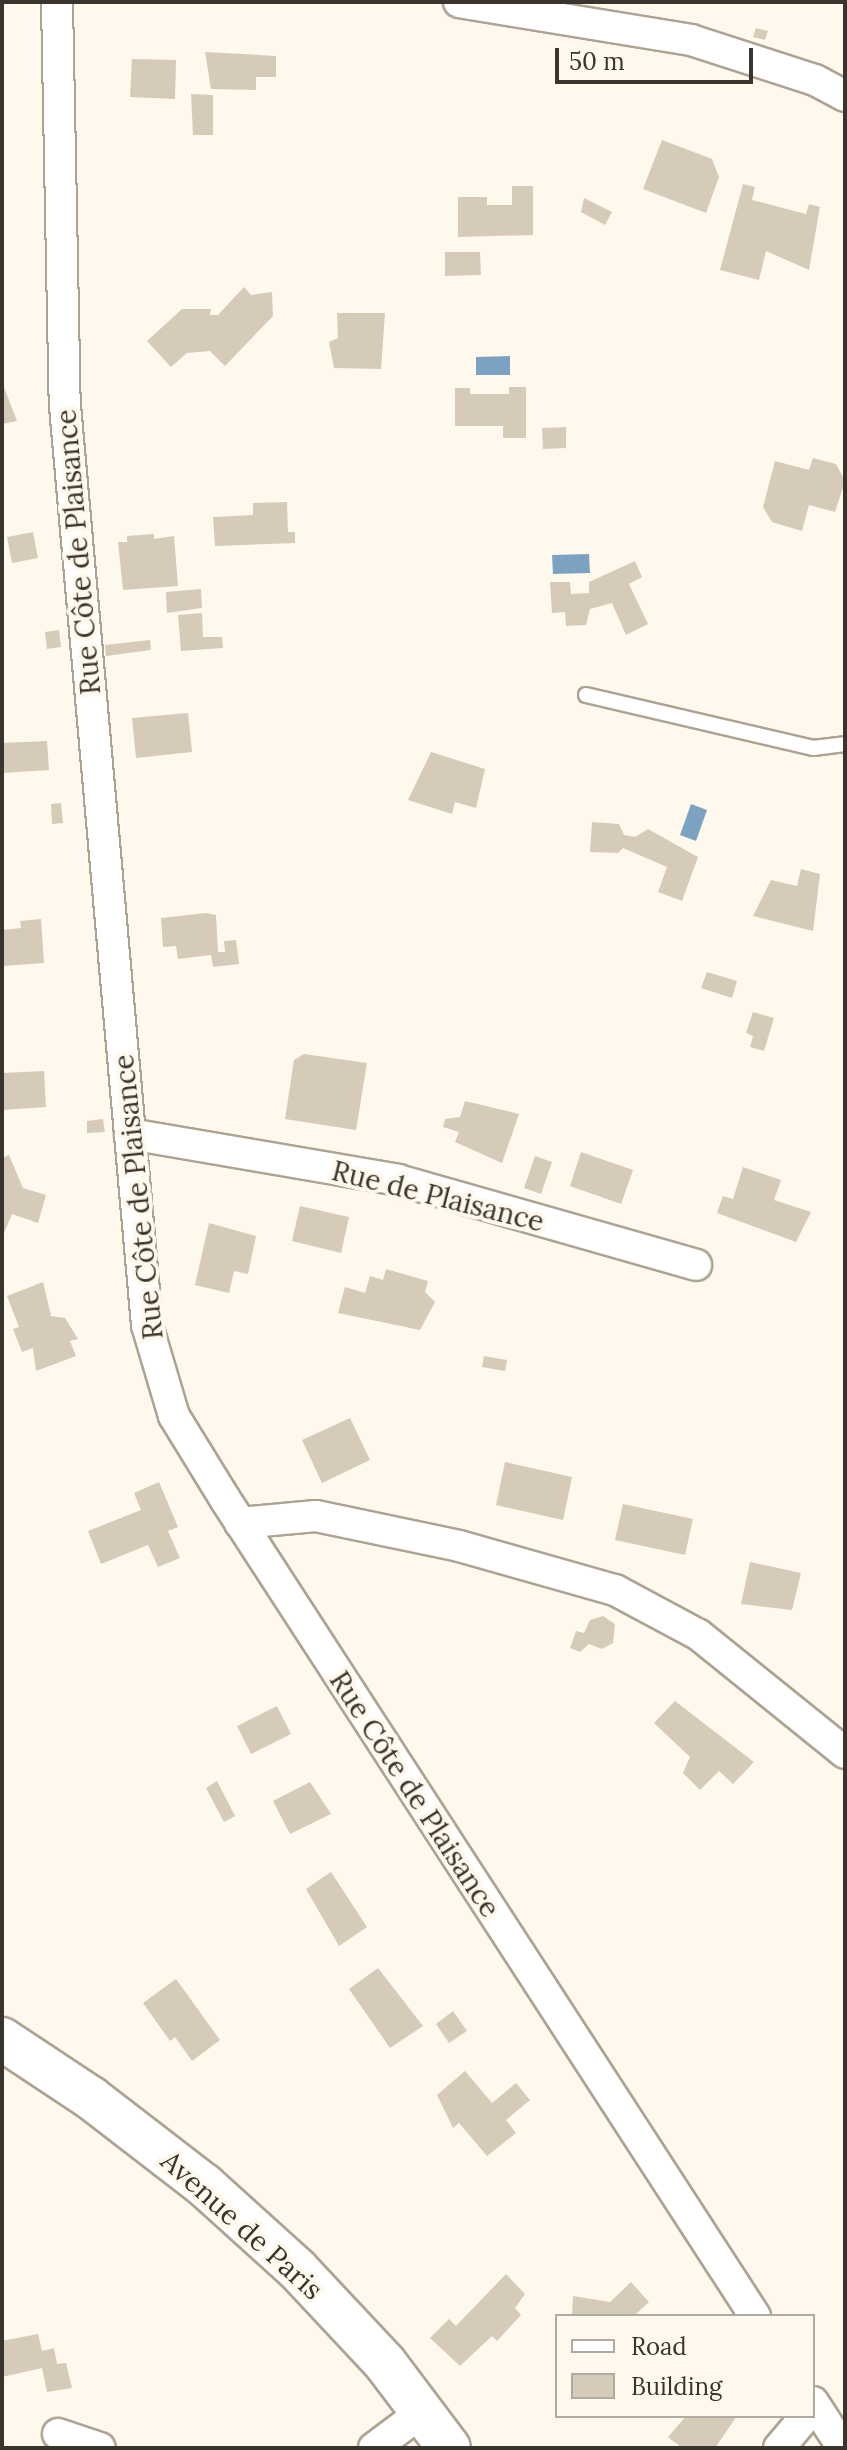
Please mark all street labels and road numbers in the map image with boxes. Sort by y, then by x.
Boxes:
street label: Rue Côte de Plaisance [49,408,107,696]
street label: Rue Côte de Plaisance [106,1053,170,1341]
street label: Rue de Plaisance [329,1153,547,1239]
street label: Rue Côte de Plaisance [323,1665,507,1923]
street label: Avenue de Paris [154,2144,330,2306]

